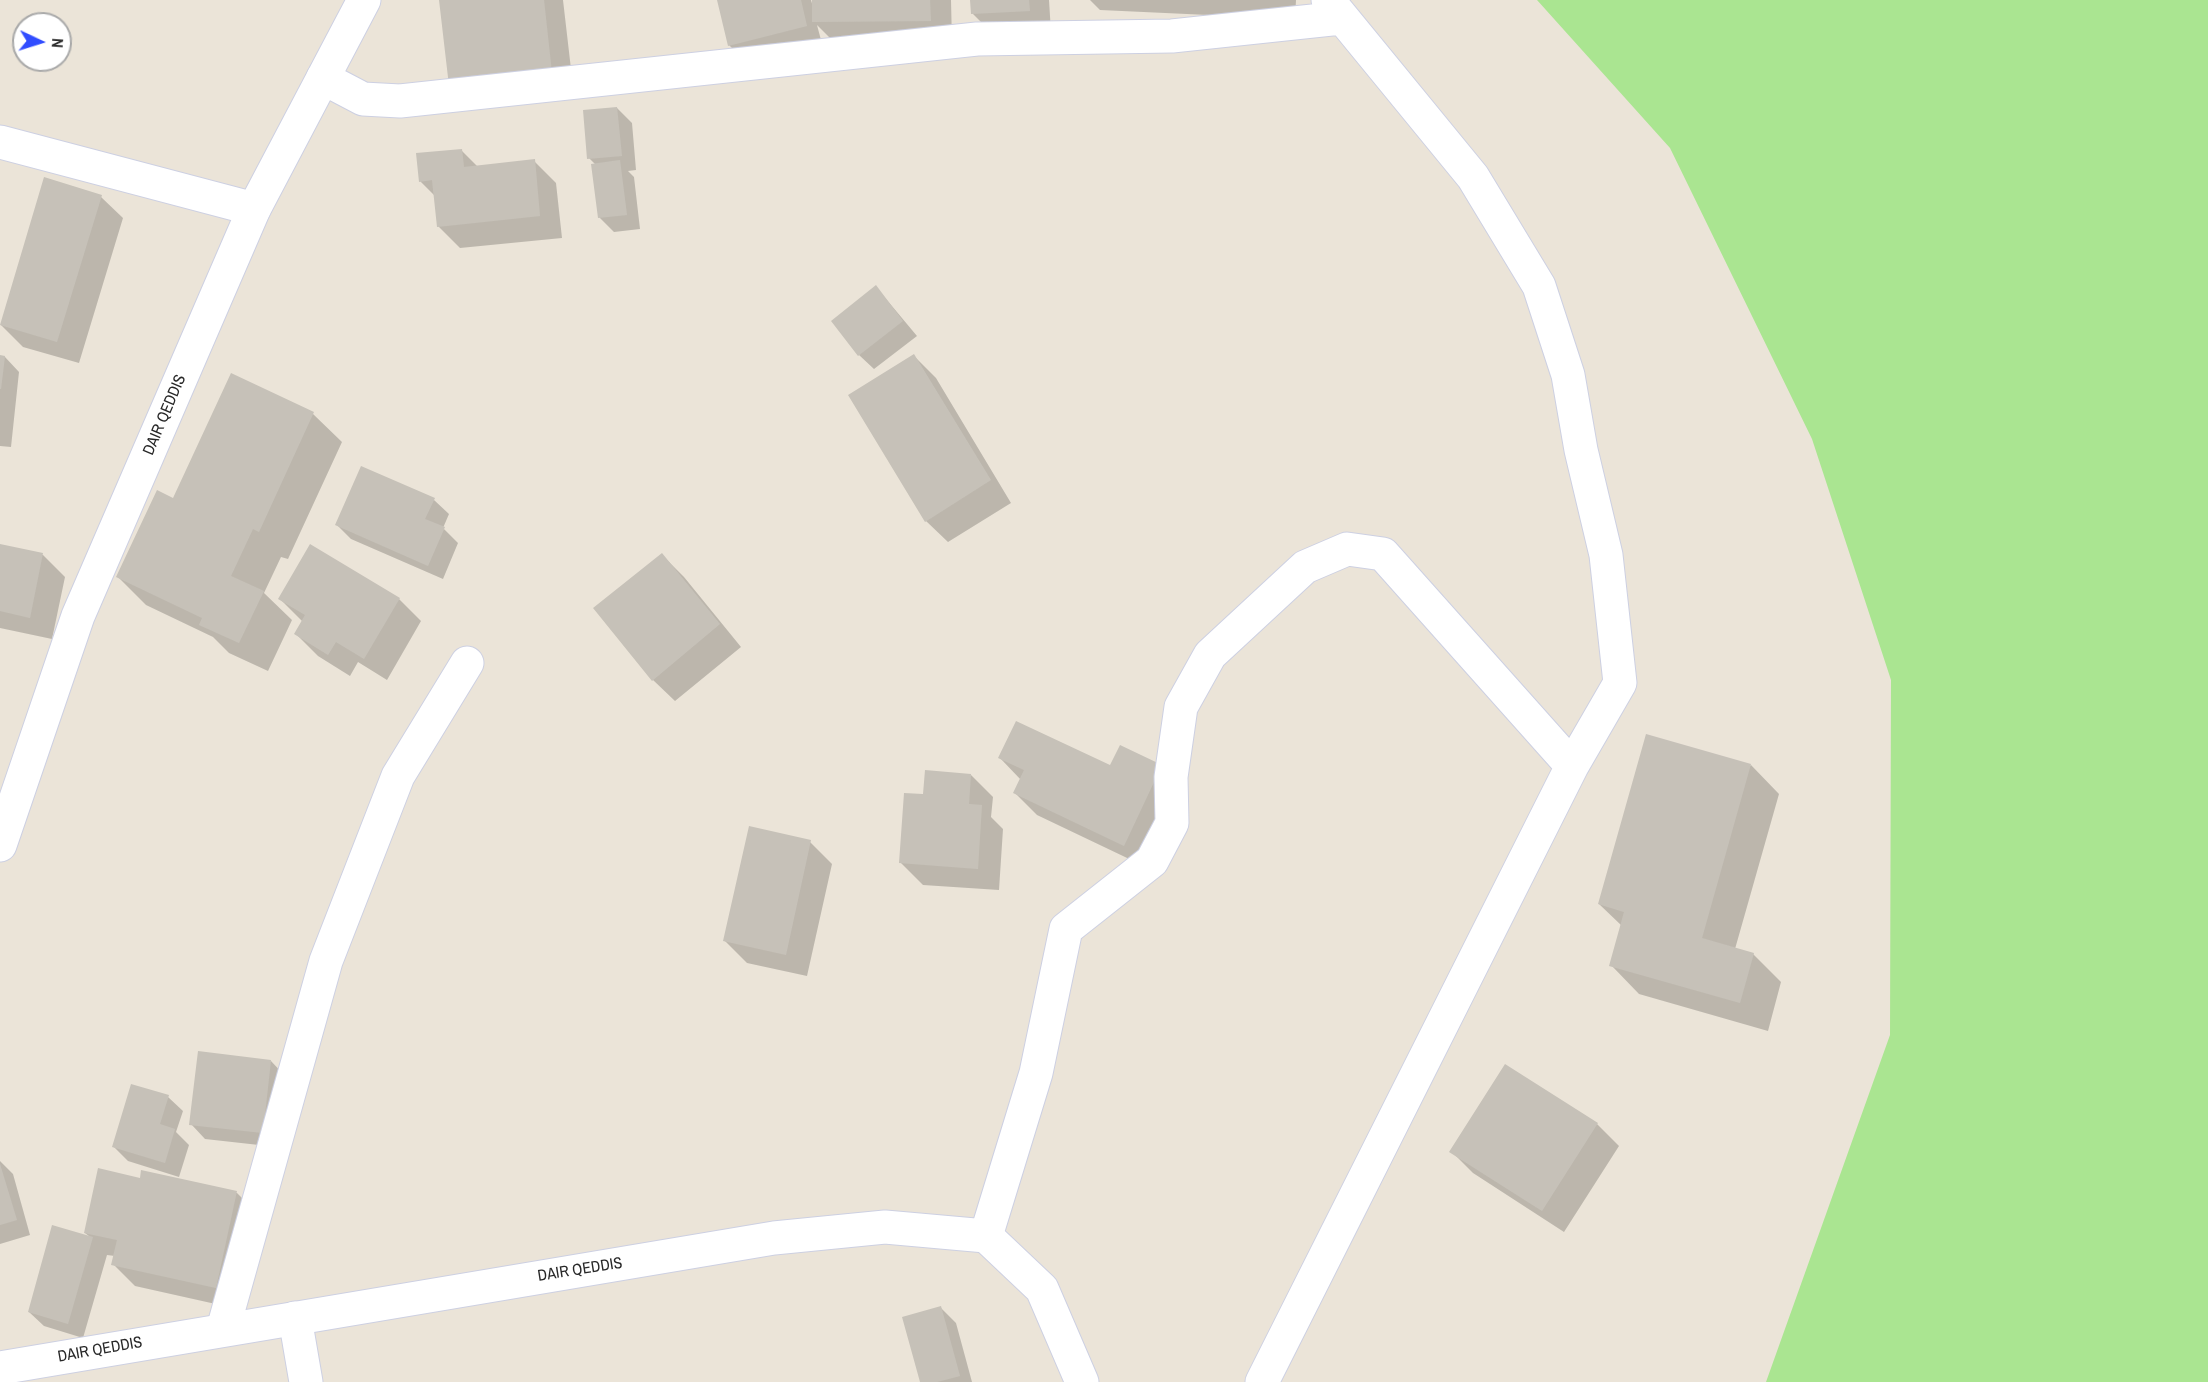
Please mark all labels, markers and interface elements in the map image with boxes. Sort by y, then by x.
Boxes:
north arrow [12,12,72,72]
text: N [47,38,69,49]
street label: DAIR QEDDIS [139,372,191,458]
street label: DAIR QEDDIS [536,1254,624,1286]
street label: DAIR QEDDIS [56,1333,144,1367]

